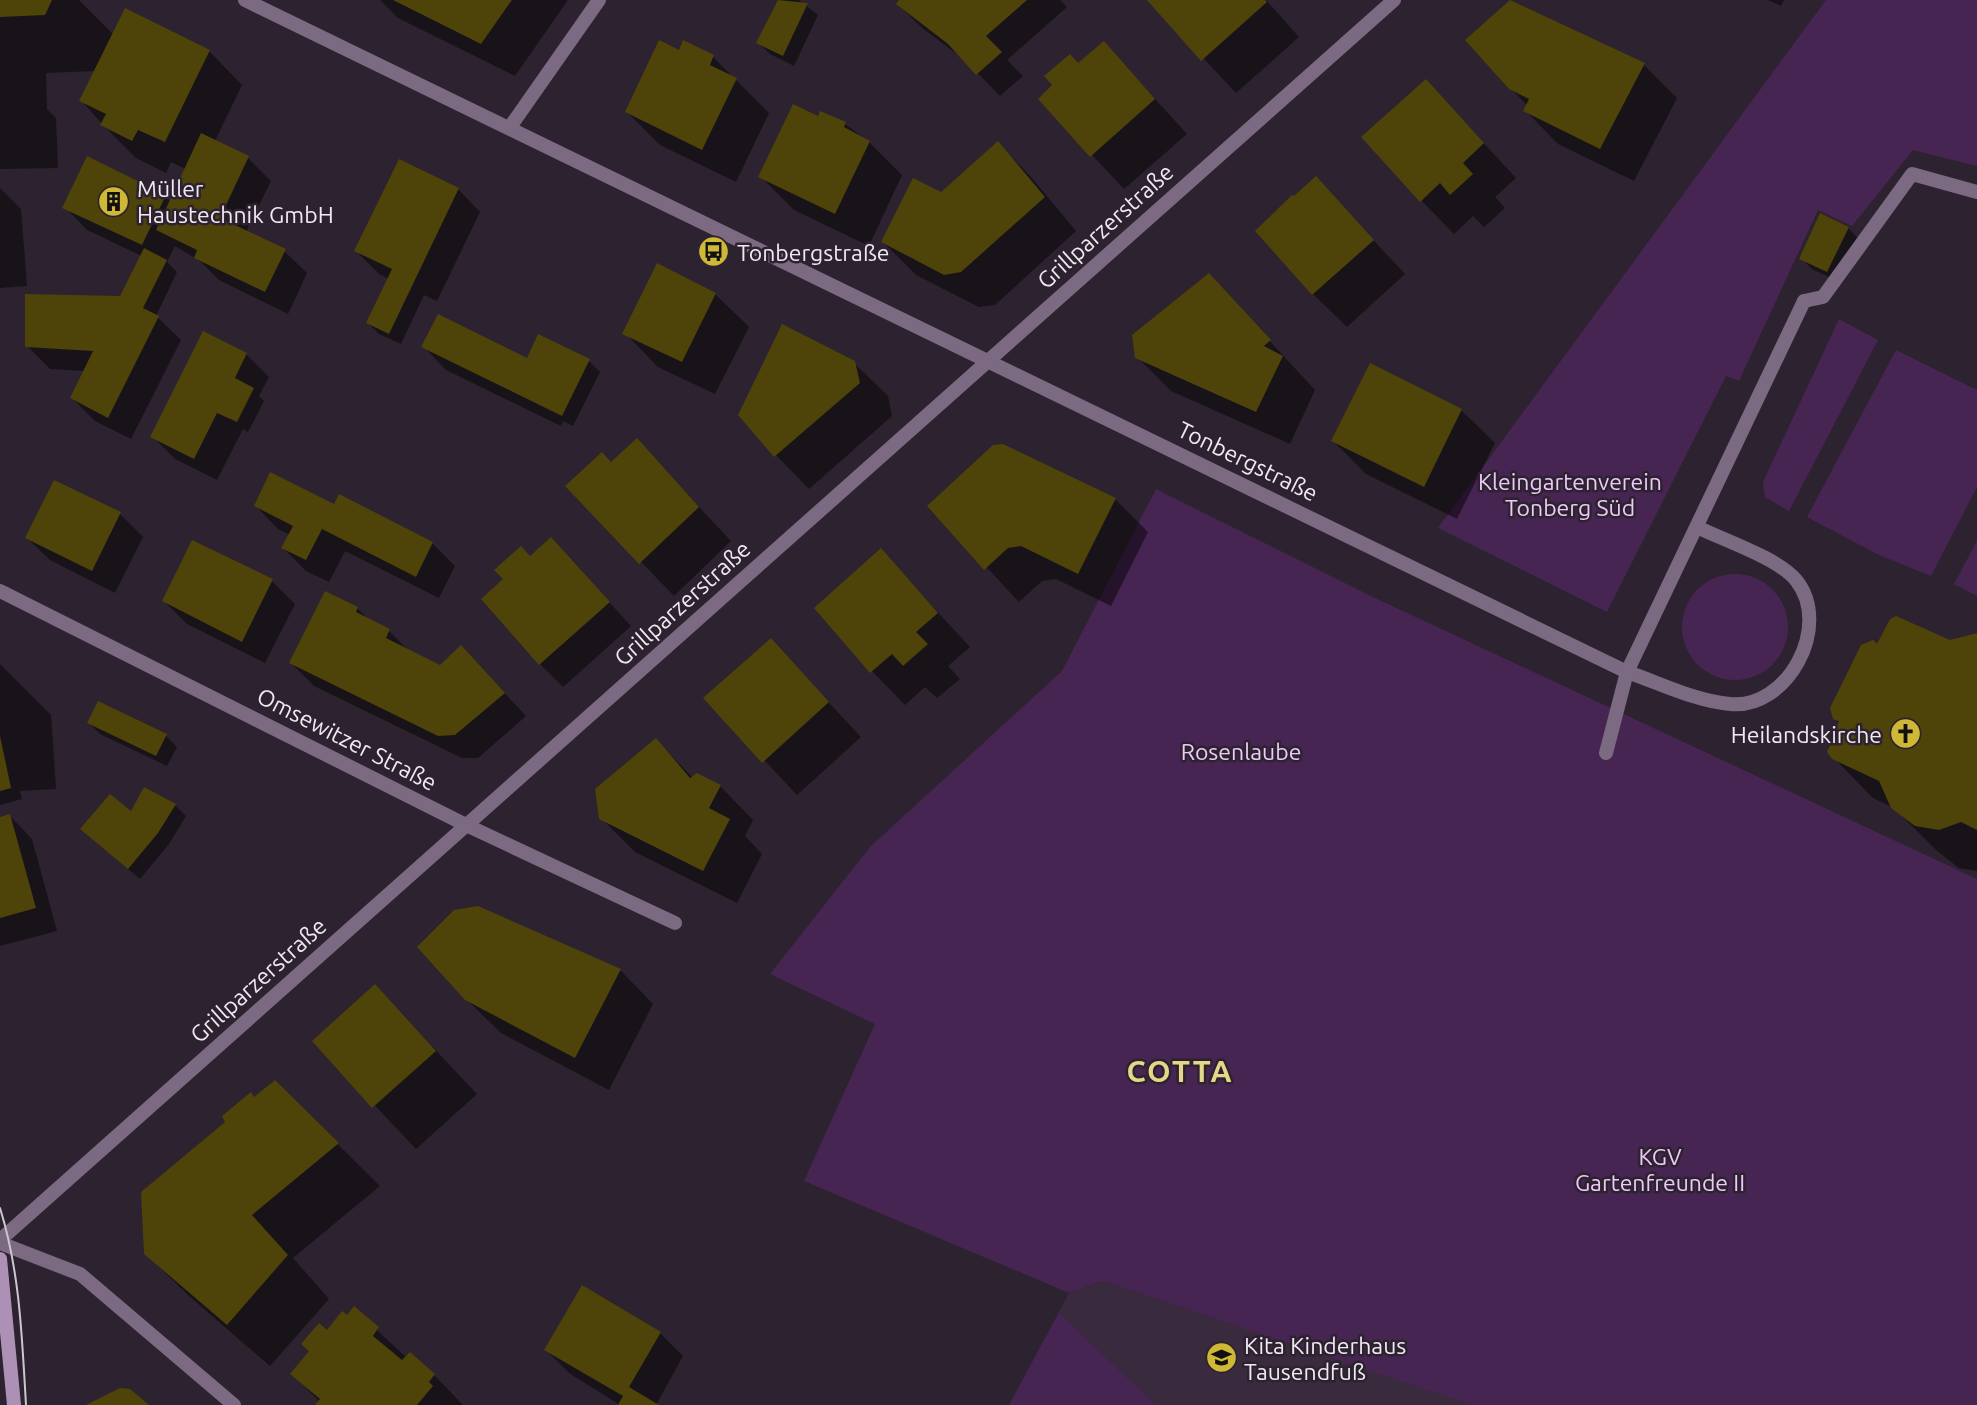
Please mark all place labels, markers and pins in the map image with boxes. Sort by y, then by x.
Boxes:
place label: Müller Haustechnik GmbH [137,176,334,227]
building icon: Müller Haustechnik GmbH [97,184,131,218]
bus stop icon: Tonbergstraße [697,235,731,269]
place label: Tonbergstraße [737,240,889,265]
church icon: Heilandskirche [1888,717,1922,751]
place label: Heilandskirche [1731,722,1882,747]
place label: Kita Kinderhaus Tausendfuß [1244,1333,1406,1384]
school or university icon: Kita Kinderhaus Tausendfuß [1204,1341,1238,1375]

